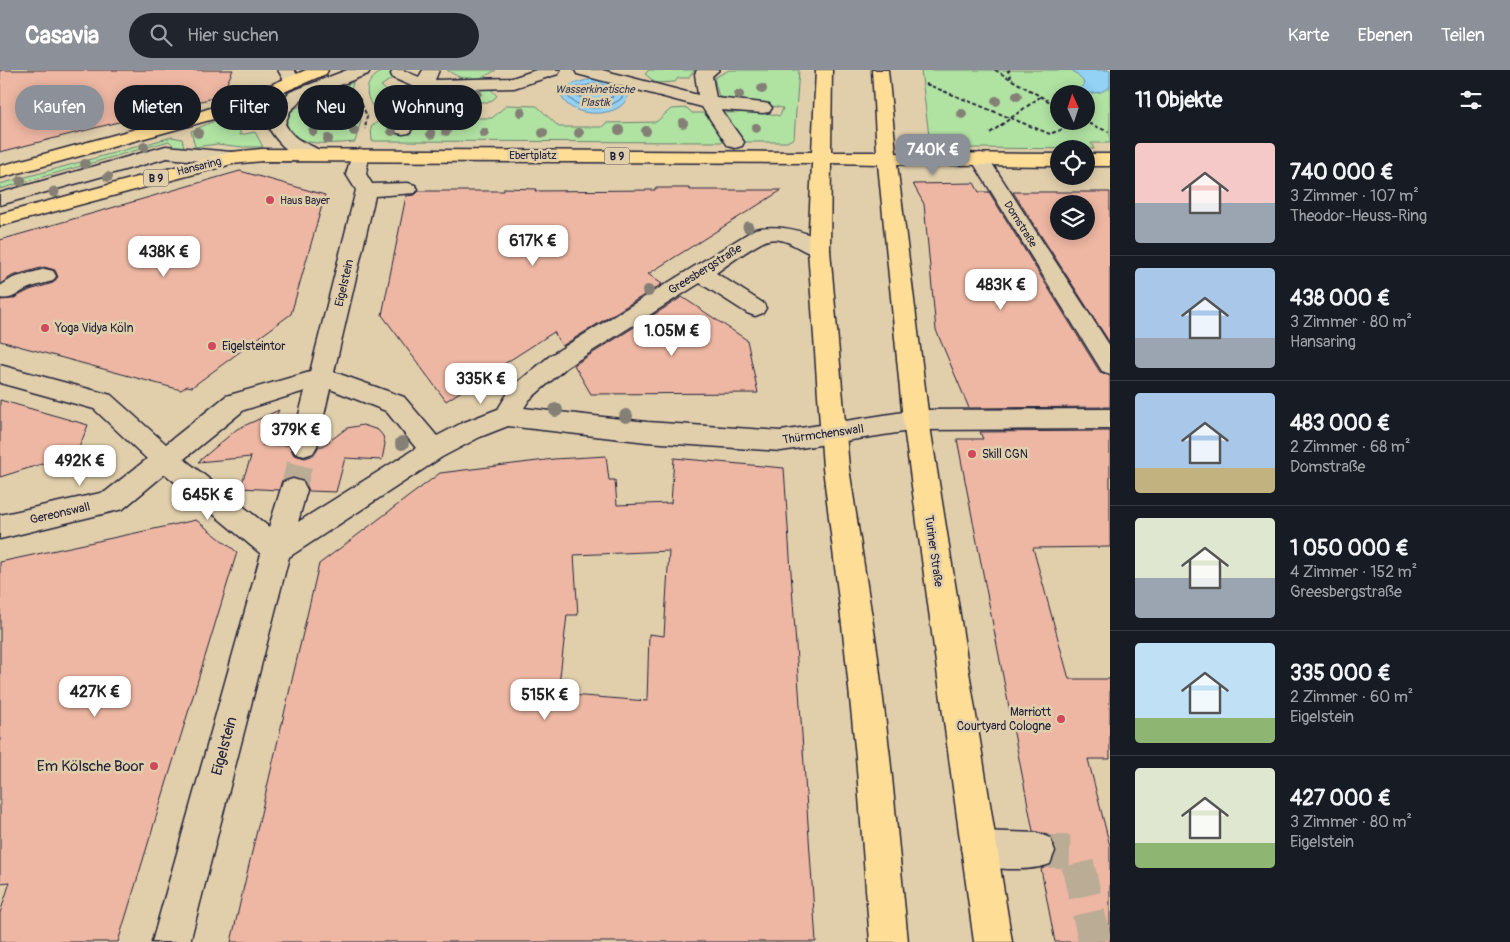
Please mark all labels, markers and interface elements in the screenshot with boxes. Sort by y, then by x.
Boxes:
search box [129,13,479,58]
text: Casavia [25,21,99,50]
icon: search [147,21,175,49]
text: Hier suchen [187,23,279,47]
text: Karte [1288,24,1329,47]
text: Ebenen [1357,24,1413,47]
text: Teilen [1441,24,1485,47]
water label: Wasserkinetische Plastik [555,83,636,109]
chip: Kaufen [15,85,104,130]
chip: Mieten [114,85,201,130]
chip: Filter [211,85,288,130]
chip: Neu [298,85,364,130]
chip: Wohnung [374,85,482,130]
north arrow [1050,85,1095,130]
map controls [1050,85,1095,240]
icon: filters [1457,86,1485,114]
text: 11 Objekte [1135,87,1222,114]
pin: 740K € [892,134,974,176]
text: 740K € [907,140,959,160]
button: locate [1050,140,1095,185]
road number: B 9 [604,148,630,164]
street label: Ebertplatz [509,149,557,162]
street label: Hansaring [176,155,223,178]
text: 740 000 € [1290,159,1394,186]
icon: home [1175,163,1235,223]
road number: B 9 [144,170,168,186]
text: 3 Zimmer · 107 m² [1290,186,1419,206]
marker: Haus Bayer [264,194,276,206]
place label: Haus Bayer [280,194,330,207]
button: layers [1050,195,1095,240]
street label: Domstraße [1001,199,1040,250]
text: Theodor-Heuss-Ring [1290,206,1427,226]
pin: 617K € [492,224,574,267]
text: 617K € [509,231,557,251]
pin: 438K € [123,236,205,278]
street label: Greesbergstraße [666,241,745,298]
text: 438K € [139,242,189,262]
street label: Eigelstein [332,258,357,308]
pin: 483K € [960,268,1042,311]
text: 483K € [976,275,1026,295]
text: 438 000 € [1290,285,1391,312]
icon: home [1175,288,1235,348]
text: 3 Zimmer · 80 m² [1290,312,1412,332]
pin: 1.05M € [626,314,718,357]
place label: Yoga Vidya Köln [54,321,134,336]
text: 1.05M € [645,321,699,341]
marker: Yoga Vidya Köln [39,322,51,334]
text: Hansaring [1290,332,1356,352]
place label: Eigelsteintor [222,339,286,354]
marker: Eigelsteintor [206,340,218,352]
pin: 335K € [440,362,522,405]
text: 335K € [456,369,506,389]
text: 483 000 € [1290,410,1391,437]
icon: home [1175,413,1235,473]
pin: 379K € [255,414,337,456]
text: 379K € [271,420,321,440]
street label: Thürmchenswall [781,421,865,448]
text: 2 Zimmer · 68 m² [1290,437,1410,457]
pin: 492K € [39,444,121,487]
place label: Skill CGN [982,447,1028,462]
marker: Skill CGN [966,448,978,460]
text: 492K € [55,451,105,471]
text: Domstraße [1290,457,1366,477]
pin: 645K € [167,478,249,521]
text: 645K € [183,485,233,505]
street label: Gereonswall [28,499,92,528]
street label: Turiner Straße [921,514,946,588]
text: 1 050 000 € [1290,535,1409,562]
icon: home [1175,538,1235,598]
text: 4 Zimmer · 152 m² [1290,562,1417,582]
text: Greesbergstraße [1290,582,1402,602]
text: 335 000 € [1290,660,1391,687]
icon: home [1175,663,1235,723]
pin: 427K € [54,676,136,718]
pin: 515K € [504,678,586,721]
text: 427K € [70,682,120,702]
text: 515K € [521,685,569,705]
text: 2 Zimmer · 60 m² [1290,687,1413,707]
place label: Marriott Courtyard Cologne [957,705,1051,734]
text: Eigelstein [1290,707,1354,727]
marker: Marriott Courtyard Cologne [1055,713,1067,725]
street label: Eigelstein [208,715,241,778]
place label: Em Kölsche Boor [37,757,145,776]
marker: Em Kölsche Boor [148,760,160,772]
text: 427 000 € [1290,785,1391,812]
icon: home [1175,788,1235,848]
text: 3 Zimmer · 80 m² [1290,812,1412,832]
text: Eigelstein [1290,832,1354,852]

